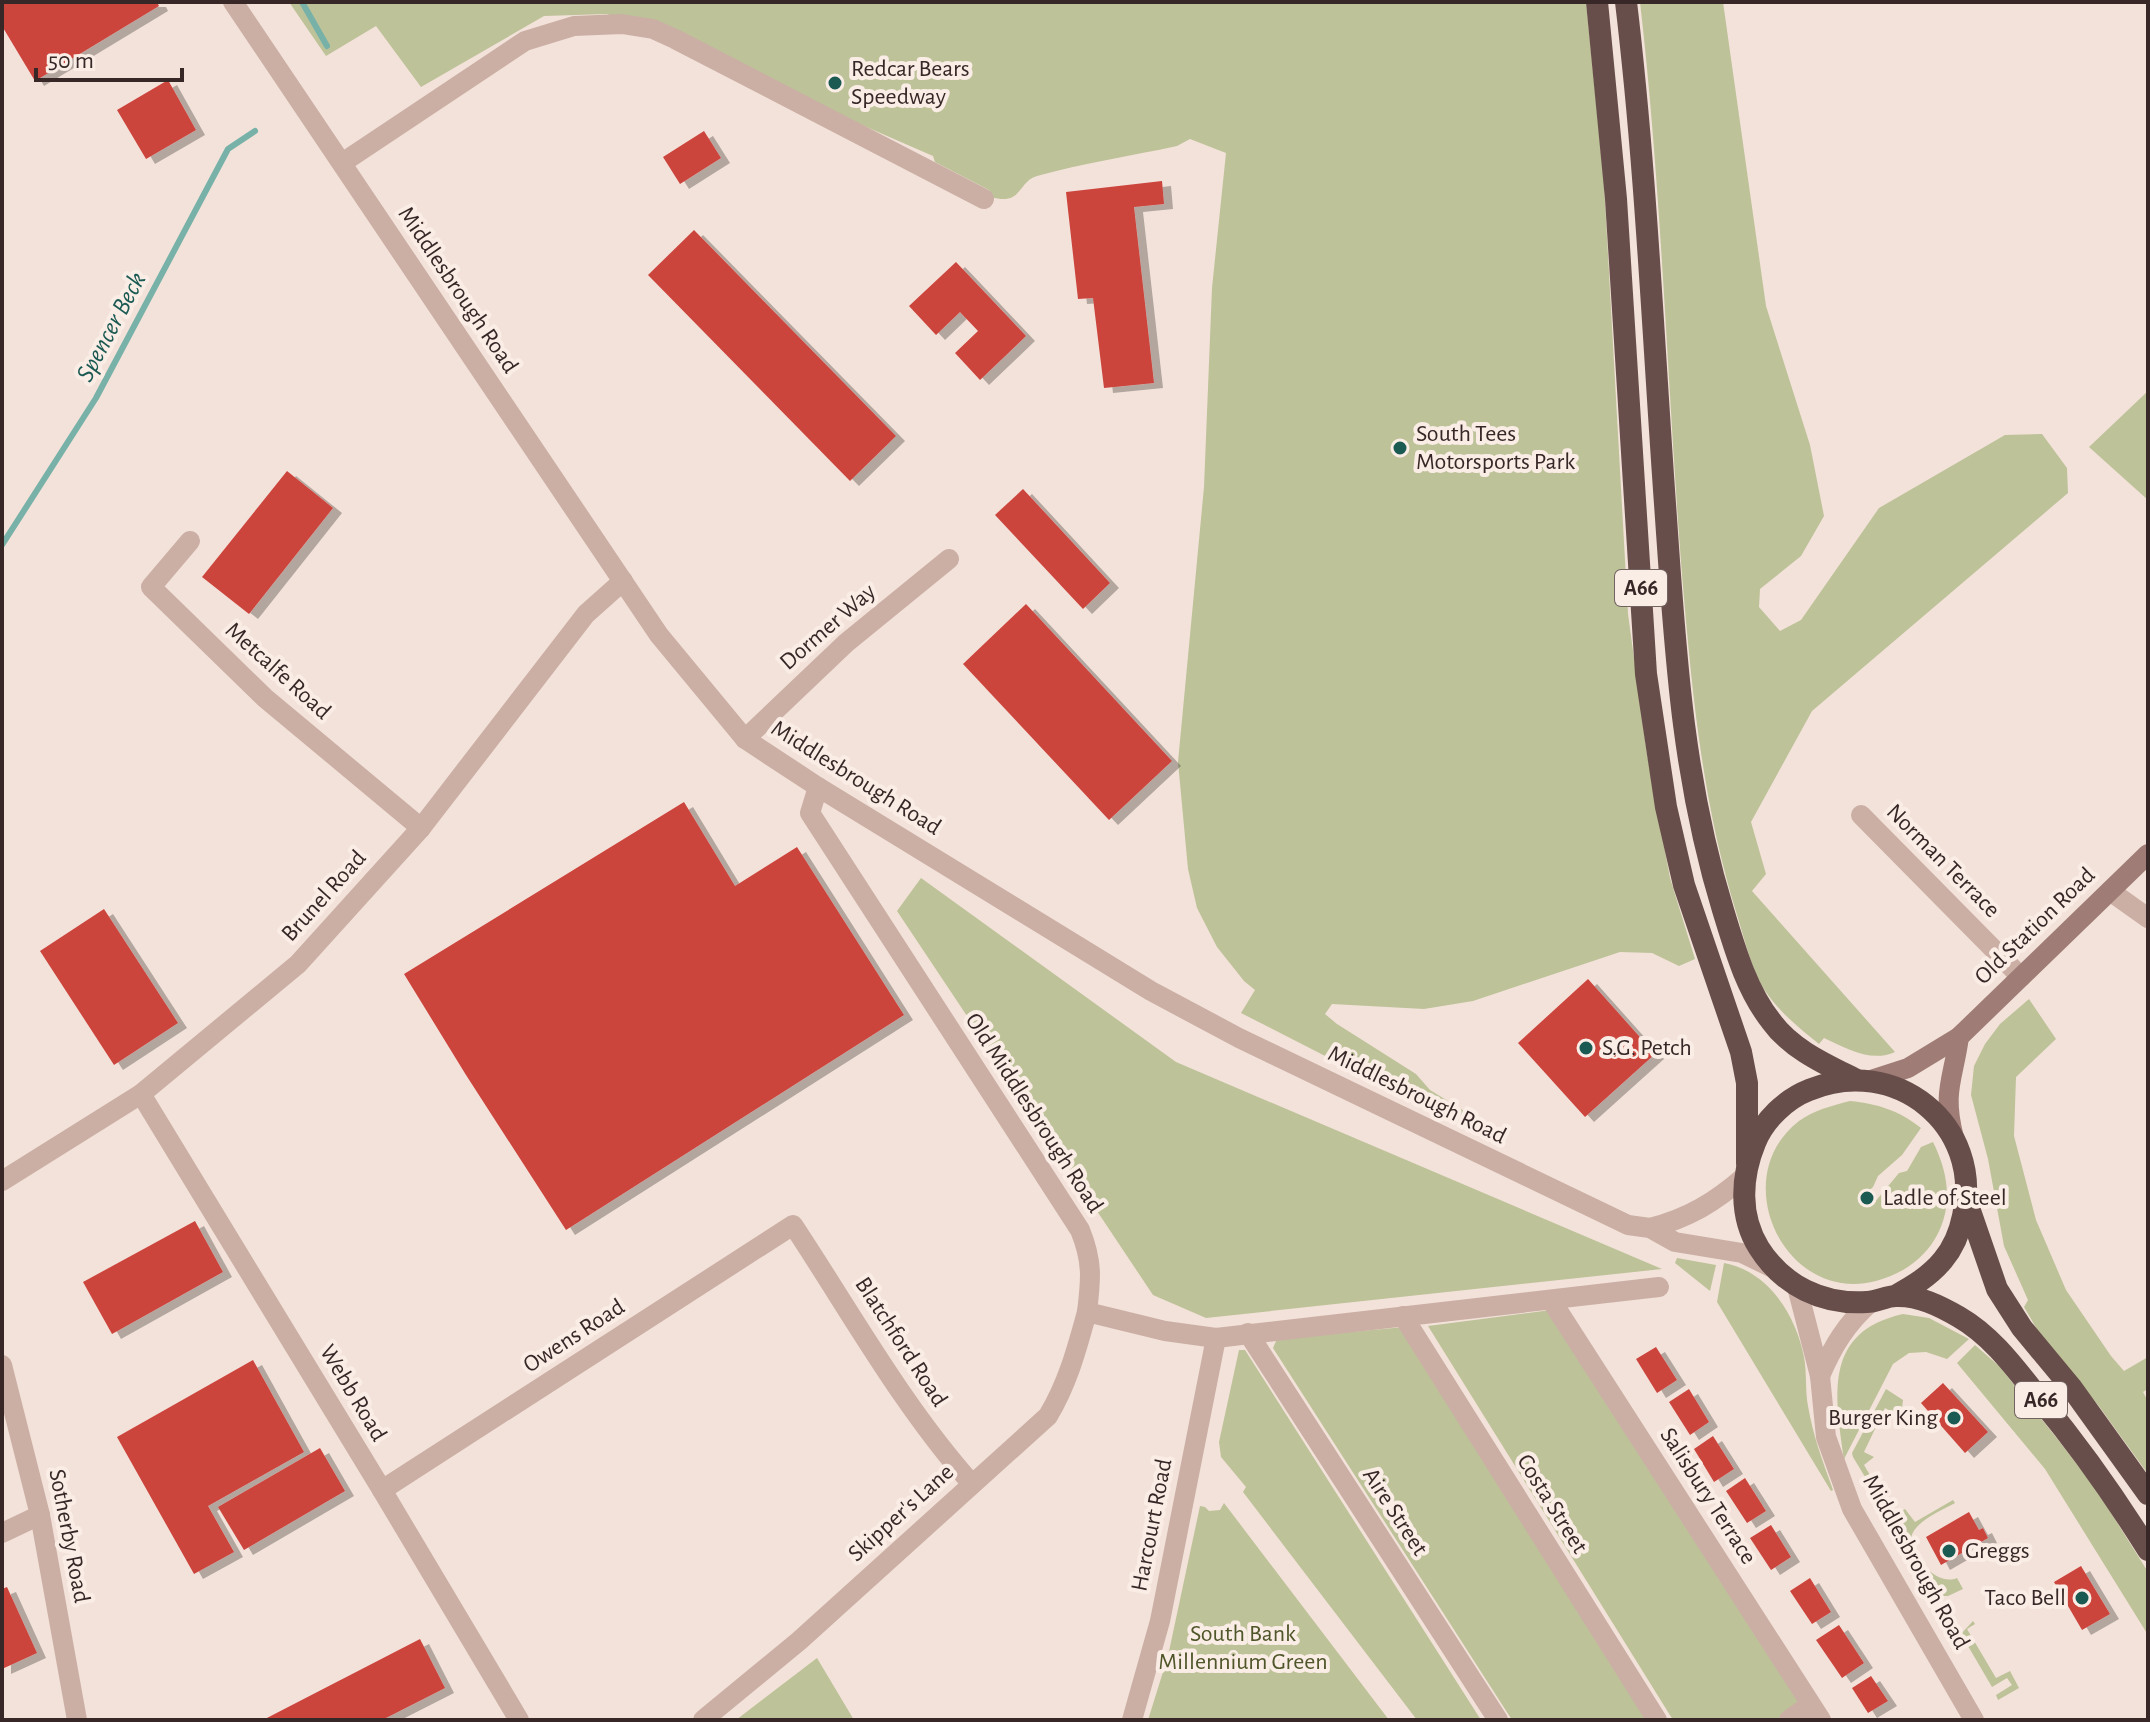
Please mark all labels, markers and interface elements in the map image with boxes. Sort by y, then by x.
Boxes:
scale bar [36,32,182,82]
text: 50 m [48,49,94,73]
place label: Redcar Bears Speedway [851,57,970,109]
marker: Redcar Bears Speedway [826,74,844,92]
street label: Middlesbrough Road [393,202,523,378]
water label: Spencer Beck [71,268,151,386]
place label: South Tees Motorsports Park [1416,422,1575,474]
marker: South Tees Motorsports Park [1391,439,1409,457]
road number: A66 [1615,570,1667,606]
street label: Dormer Way [776,579,880,675]
street label: Metcalfe Road [221,618,335,724]
street label: Middlesbrough Road [767,716,945,840]
street label: Norman Terrace [1882,800,2004,922]
street label: Brunel Road [277,846,371,946]
street label: Old Station Road [1970,863,2100,989]
street label: Old Middlesbrough Road [961,1009,1107,1217]
place label: S.G. Petch [1602,1036,1692,1060]
marker: S.G. Petch [1577,1039,1595,1057]
street label: Middlesbrough Road [1324,1041,1510,1149]
place label: Ladle of Steel [1883,1186,2007,1210]
marker: Ladle of Steel [1858,1189,1876,1207]
street label: Blatchford Road [850,1273,952,1411]
street label: Owens Road [519,1295,629,1377]
street label: Webb Road [315,1341,391,1445]
road number: A66 [2015,1382,2067,1418]
place label: Burger King [1828,1406,1938,1430]
marker: Burger King [1945,1409,1963,1427]
street label: Salisbury Terrace [1655,1424,1761,1568]
street label: Costa Street [1512,1450,1592,1558]
street label: Harcourt Road [1127,1457,1177,1593]
street label: Skipper's Lane [844,1460,958,1566]
street label: Aire Street [1358,1464,1432,1560]
street label: Sotherby Road [44,1467,94,1605]
street label: Middlesbrough Road [1858,1471,1974,1653]
place label: Greggs [1965,1539,2030,1563]
marker: Greggs [1940,1542,1958,1560]
place label: Taco Bell [1984,1586,2066,1610]
marker: Taco Bell [2073,1589,2091,1607]
park label: South Bank Millennium Green [1158,1622,1328,1674]

